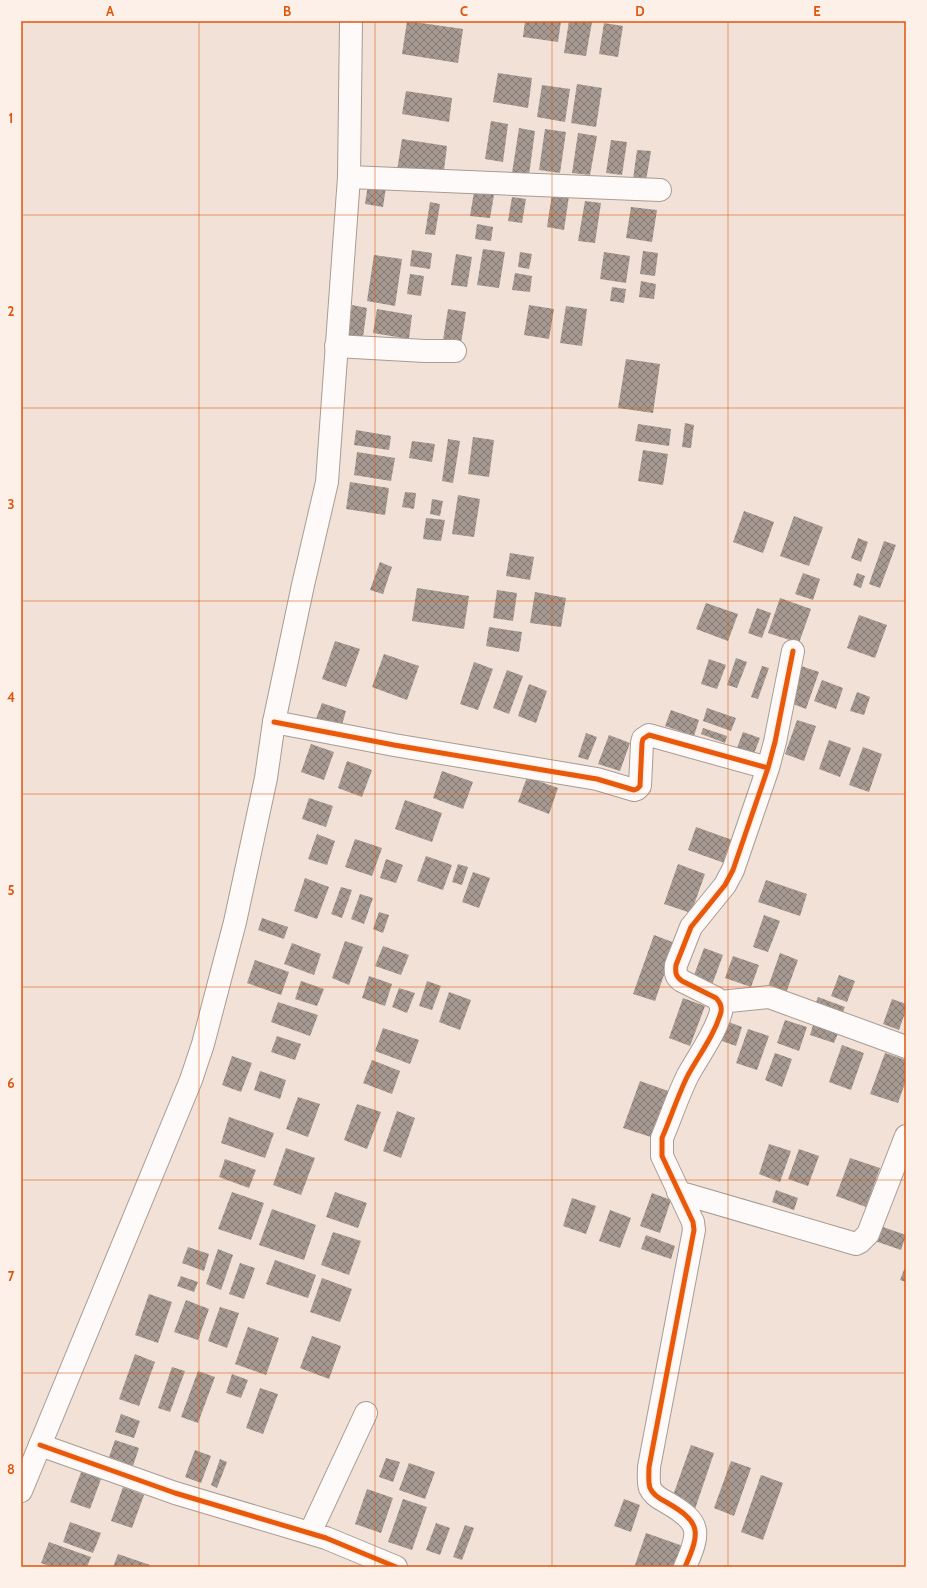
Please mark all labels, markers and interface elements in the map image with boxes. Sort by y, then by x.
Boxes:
text: A [106,3,115,19]
text: B [283,3,291,19]
text: C [460,3,468,19]
text: D [635,3,645,19]
text: E [813,3,821,19]
text: 1 [9,110,13,126]
text: 2 [8,303,15,319]
text: 3 [7,496,15,512]
text: 4 [7,689,15,705]
text: 5 [8,882,15,898]
text: 6 [7,1075,15,1091]
text: 7 [8,1268,15,1284]
text: 8 [7,1461,15,1477]

